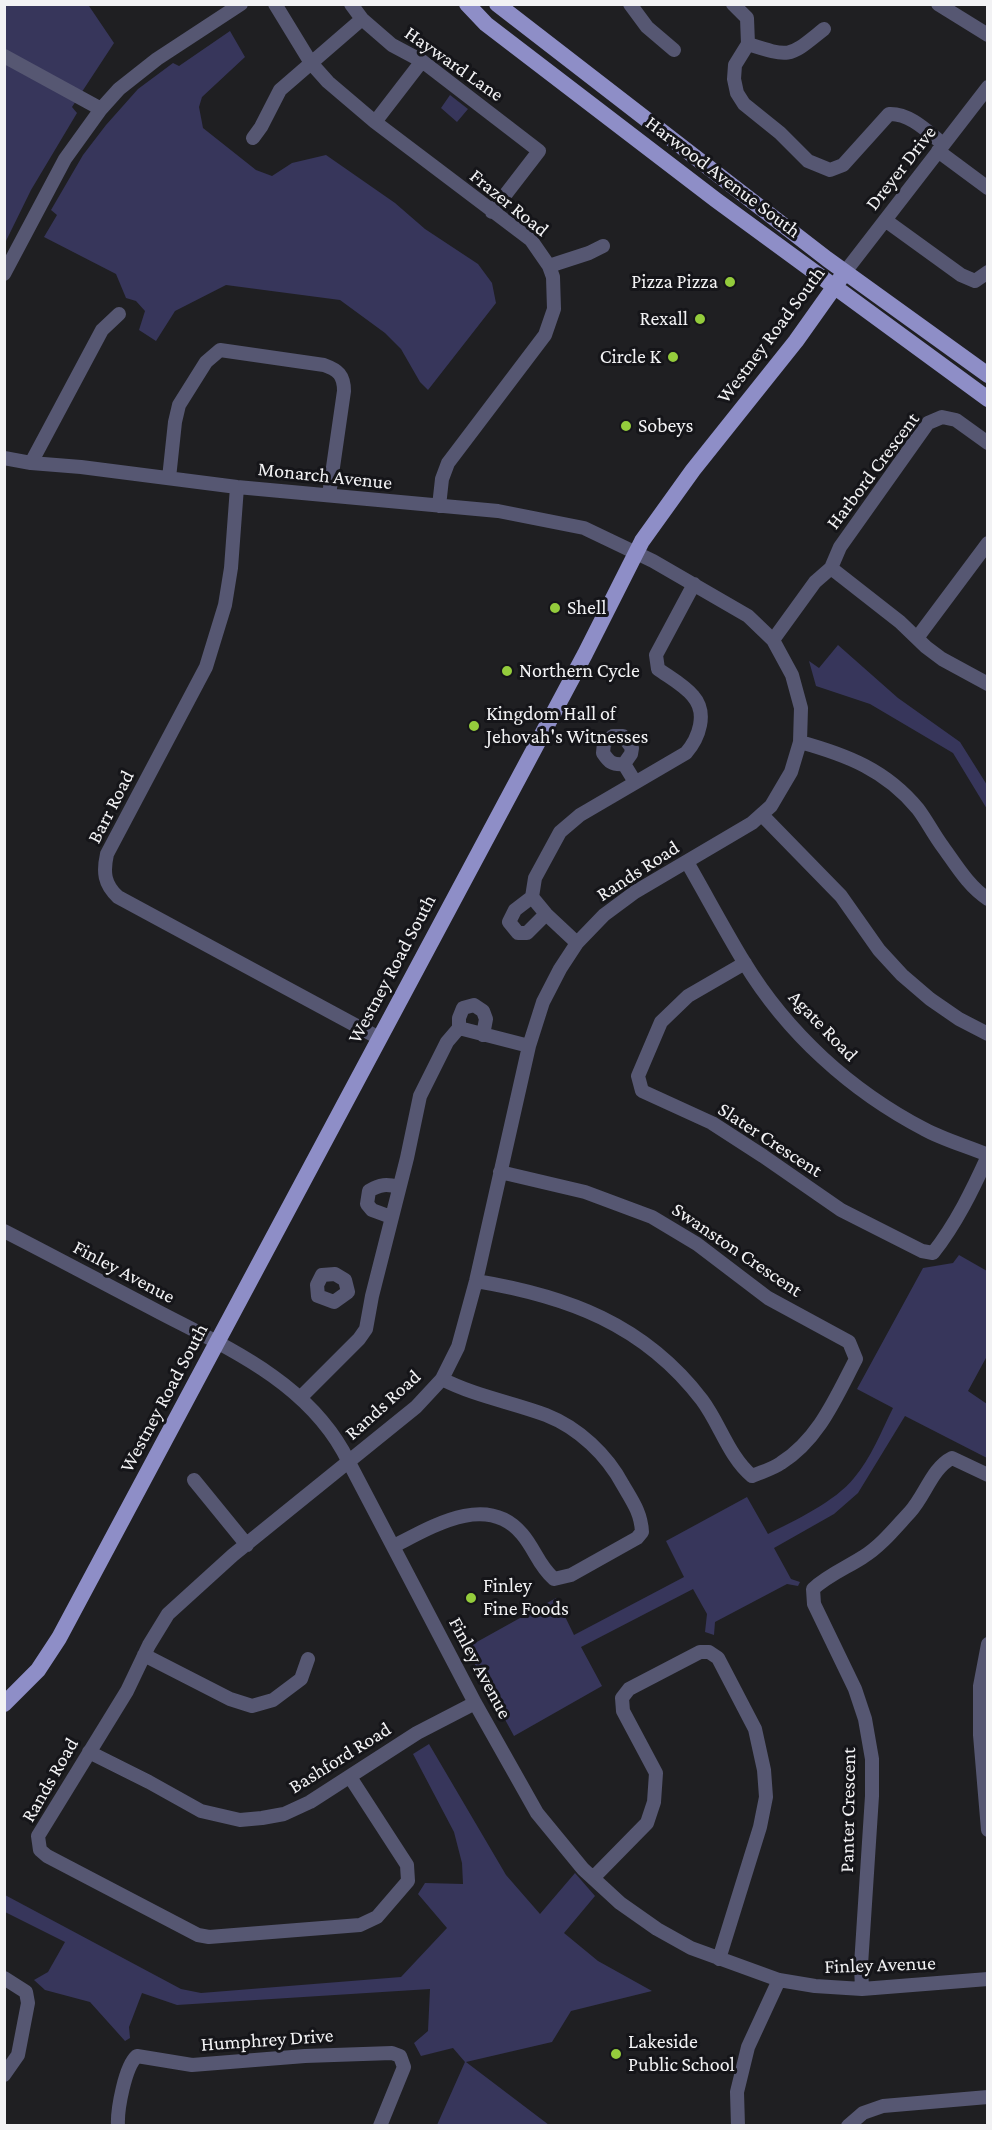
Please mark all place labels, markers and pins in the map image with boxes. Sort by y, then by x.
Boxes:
place label: Pizza Pizza [631,270,718,294]
marker: Pizza Pizza [723,275,737,289]
place label: Rexall [640,307,688,331]
marker: Rexall [693,312,707,326]
place label: Circle K [600,345,661,369]
marker: Circle K [666,350,680,364]
place label: Sobeys [638,414,693,438]
marker: Sobeys [619,419,633,433]
place label: Shell [567,596,606,620]
marker: Shell [548,601,562,615]
place label: Northern Cycle [519,659,640,683]
marker: Northern Cycle [500,664,514,678]
place label: Kingdom Hall of Jehovah's Witnesses [486,702,648,749]
marker: Kingdom Hall of Jehovah's Witnesses [467,719,481,733]
place label: Finley Fine Foods [483,1574,569,1621]
marker: Finley Fine Foods [464,1591,478,1605]
place label: Lakeside Public School [628,2030,735,2077]
marker: Lakeside Public School [609,2047,623,2061]

